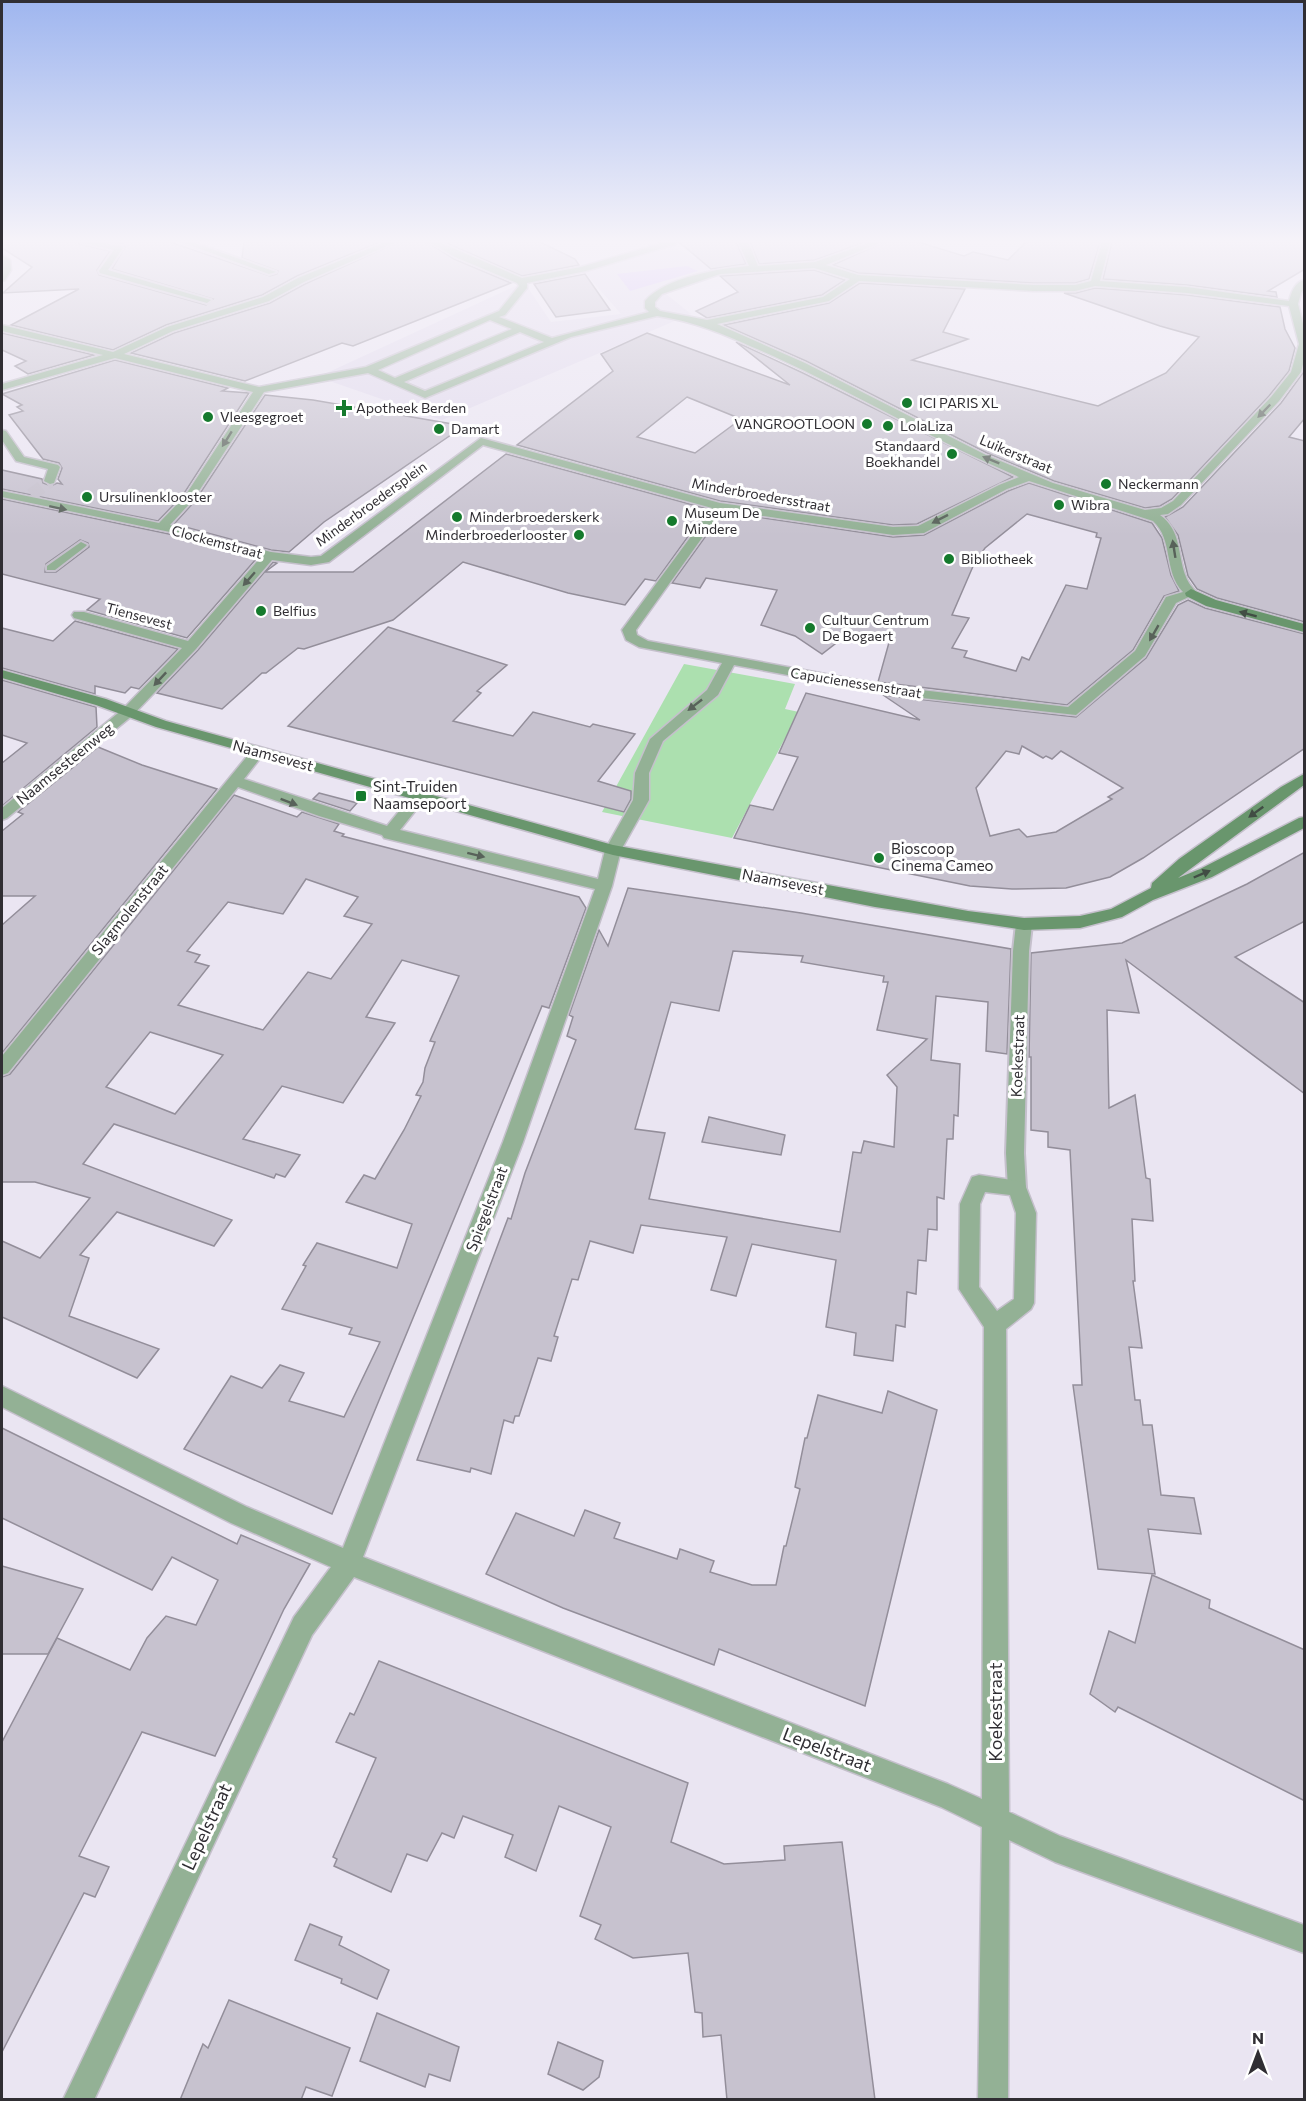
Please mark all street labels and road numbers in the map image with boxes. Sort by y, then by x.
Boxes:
street label: Luikerstraat [977,431,1055,477]
street label: Minderbroedersplein [312,457,430,550]
street label: Minderbroedersstraat [690,474,832,515]
street label: Clockemstraat [170,521,265,562]
street label: Tiensevest [104,599,174,633]
street label: Capucienessenstraat [789,664,923,701]
street label: Naamsesteenweg [12,719,117,808]
street label: Naamsevest [231,736,316,774]
street label: Slagmolenstraat [87,860,171,958]
street label: Naamsevest [741,864,826,898]
street label: Koekestraat [1007,1014,1027,1098]
street label: Spiegelstraat [462,1164,511,1254]
street label: Koekestraat [984,1662,1006,1762]
street label: Lepelstraat [780,1722,875,1776]
street label: Lepelstraat [176,1780,236,1873]

